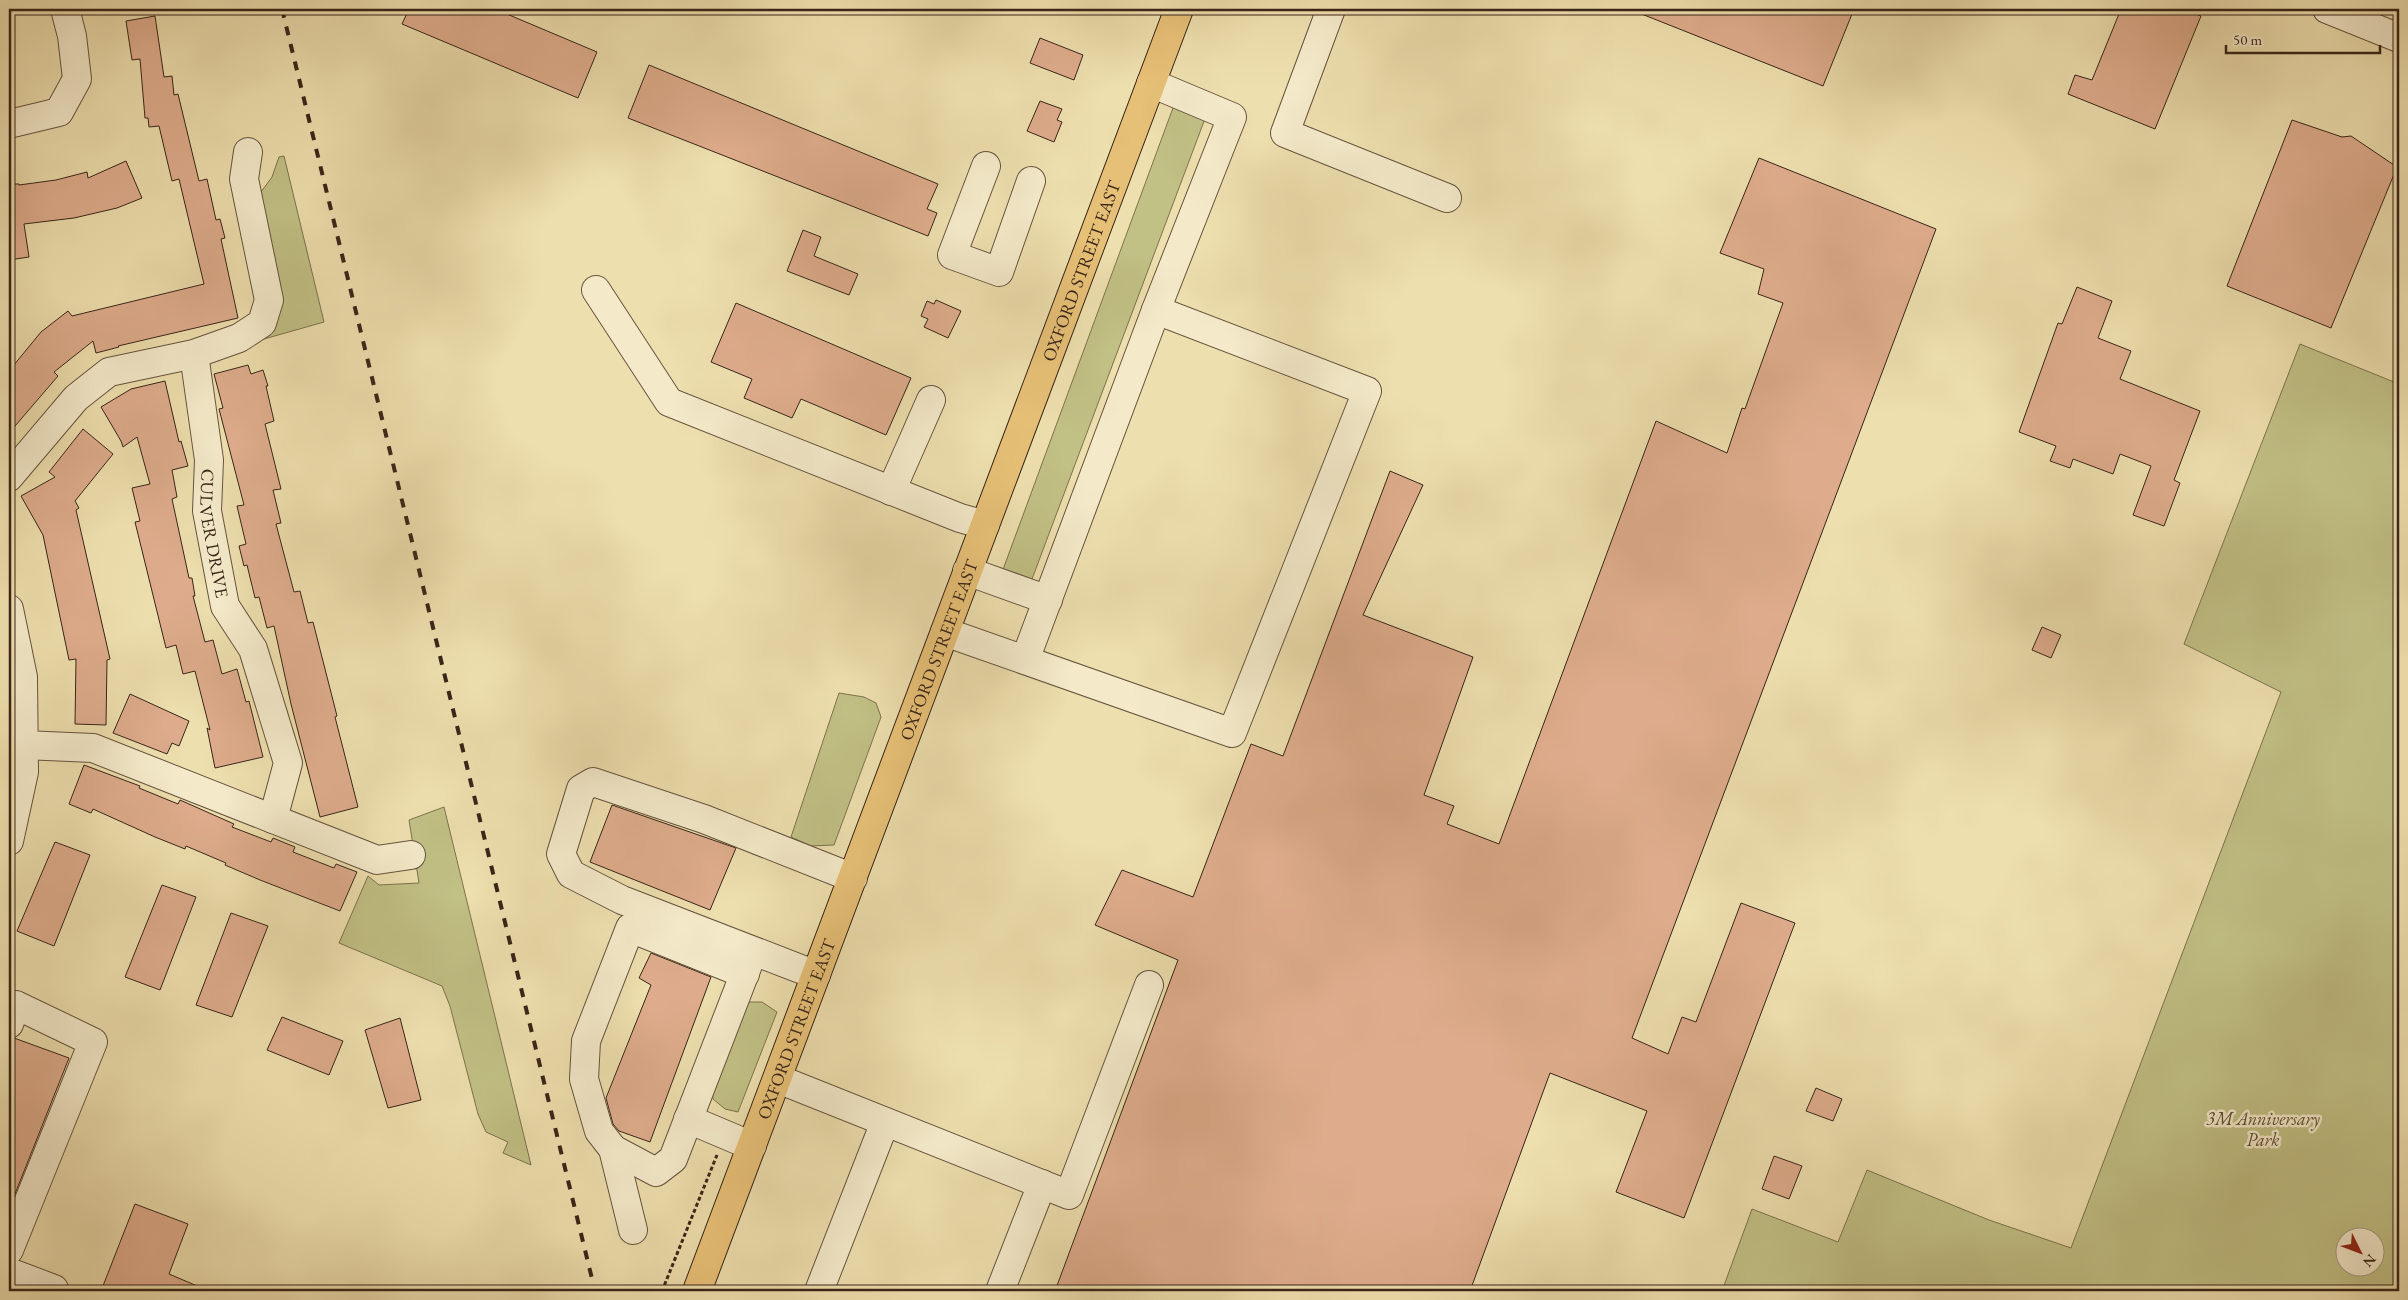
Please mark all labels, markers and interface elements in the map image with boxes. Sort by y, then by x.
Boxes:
scale bar [2226,22,2379,54]
text: 50 m [2233,30,2262,49]
street label: OXFORD STREET EAST [1036,176,1125,364]
street label: CULVER DRIVE [195,468,235,600]
street label: OXFORD STREET EAST [894,555,983,743]
street label: OXFORD STREET EAST [751,935,840,1122]
park label: 3M Anniversary Park [2206,1107,2320,1151]
north arrow [2336,1228,2386,1278]
text: N [2359,1250,2380,1271]

